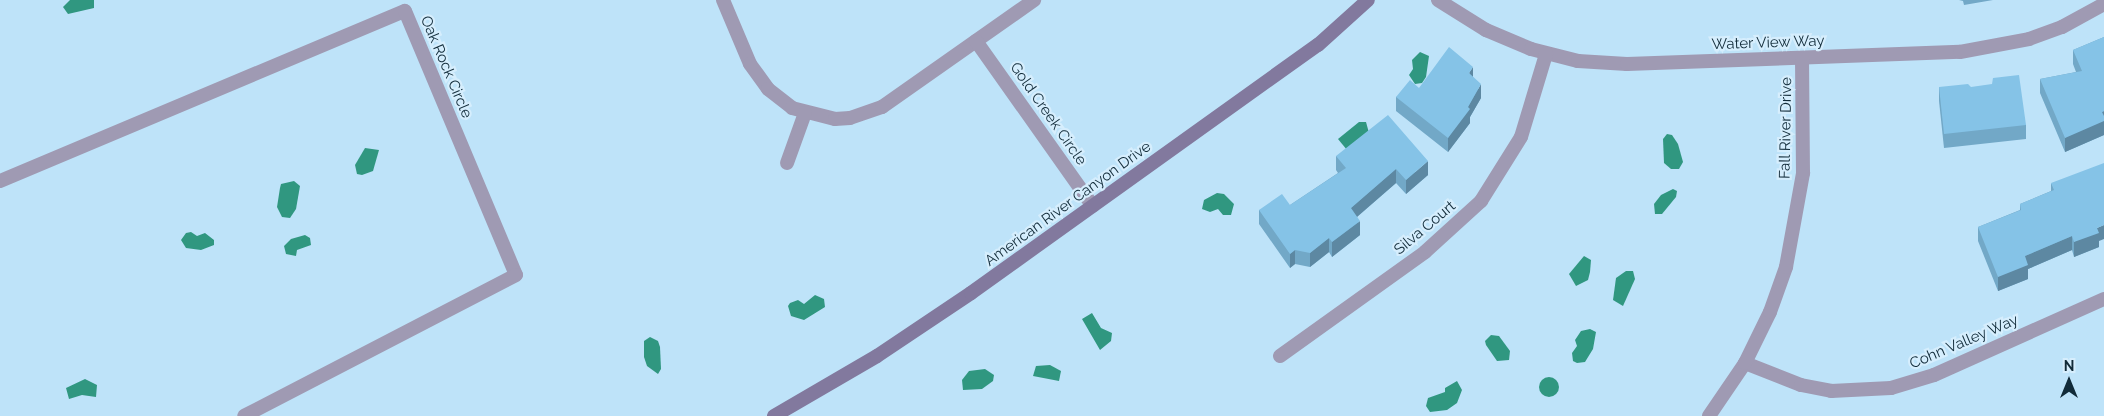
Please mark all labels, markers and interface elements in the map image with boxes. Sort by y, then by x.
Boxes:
street label: Oak Rock Circle [416,13,476,121]
street label: Water View Way [1710,32,1826,54]
street label: Gold Creek Circle [1006,59,1090,169]
street label: Fall River Drive [1776,77,1796,179]
street label: American River Canyon Drive [981,138,1155,270]
street label: Silva Court [1391,197,1459,259]
street label: Cohn Valley Way [1906,311,2022,373]
north arrow [2044,356,2094,406]
text: N [2064,358,2074,374]

